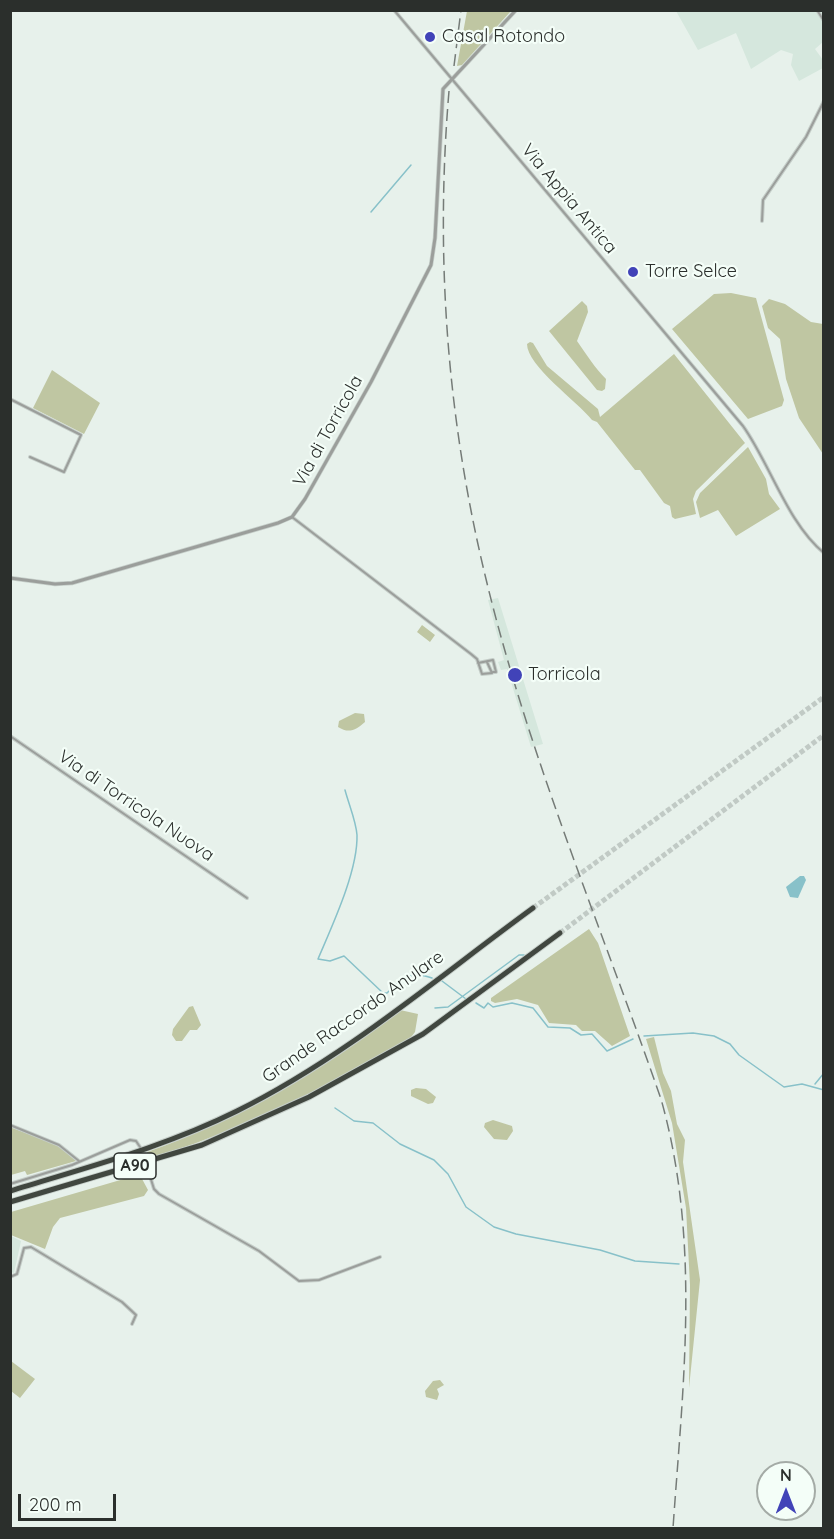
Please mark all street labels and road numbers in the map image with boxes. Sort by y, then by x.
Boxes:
street label: Via Appia Antica [517,140,621,258]
street label: Via di Torricola [289,372,367,490]
street label: Via di Torricola Nuova [54,746,218,866]
street label: Grande Raccordo Anulare [258,946,448,1088]
road number: A90 [114,1153,156,1179]

